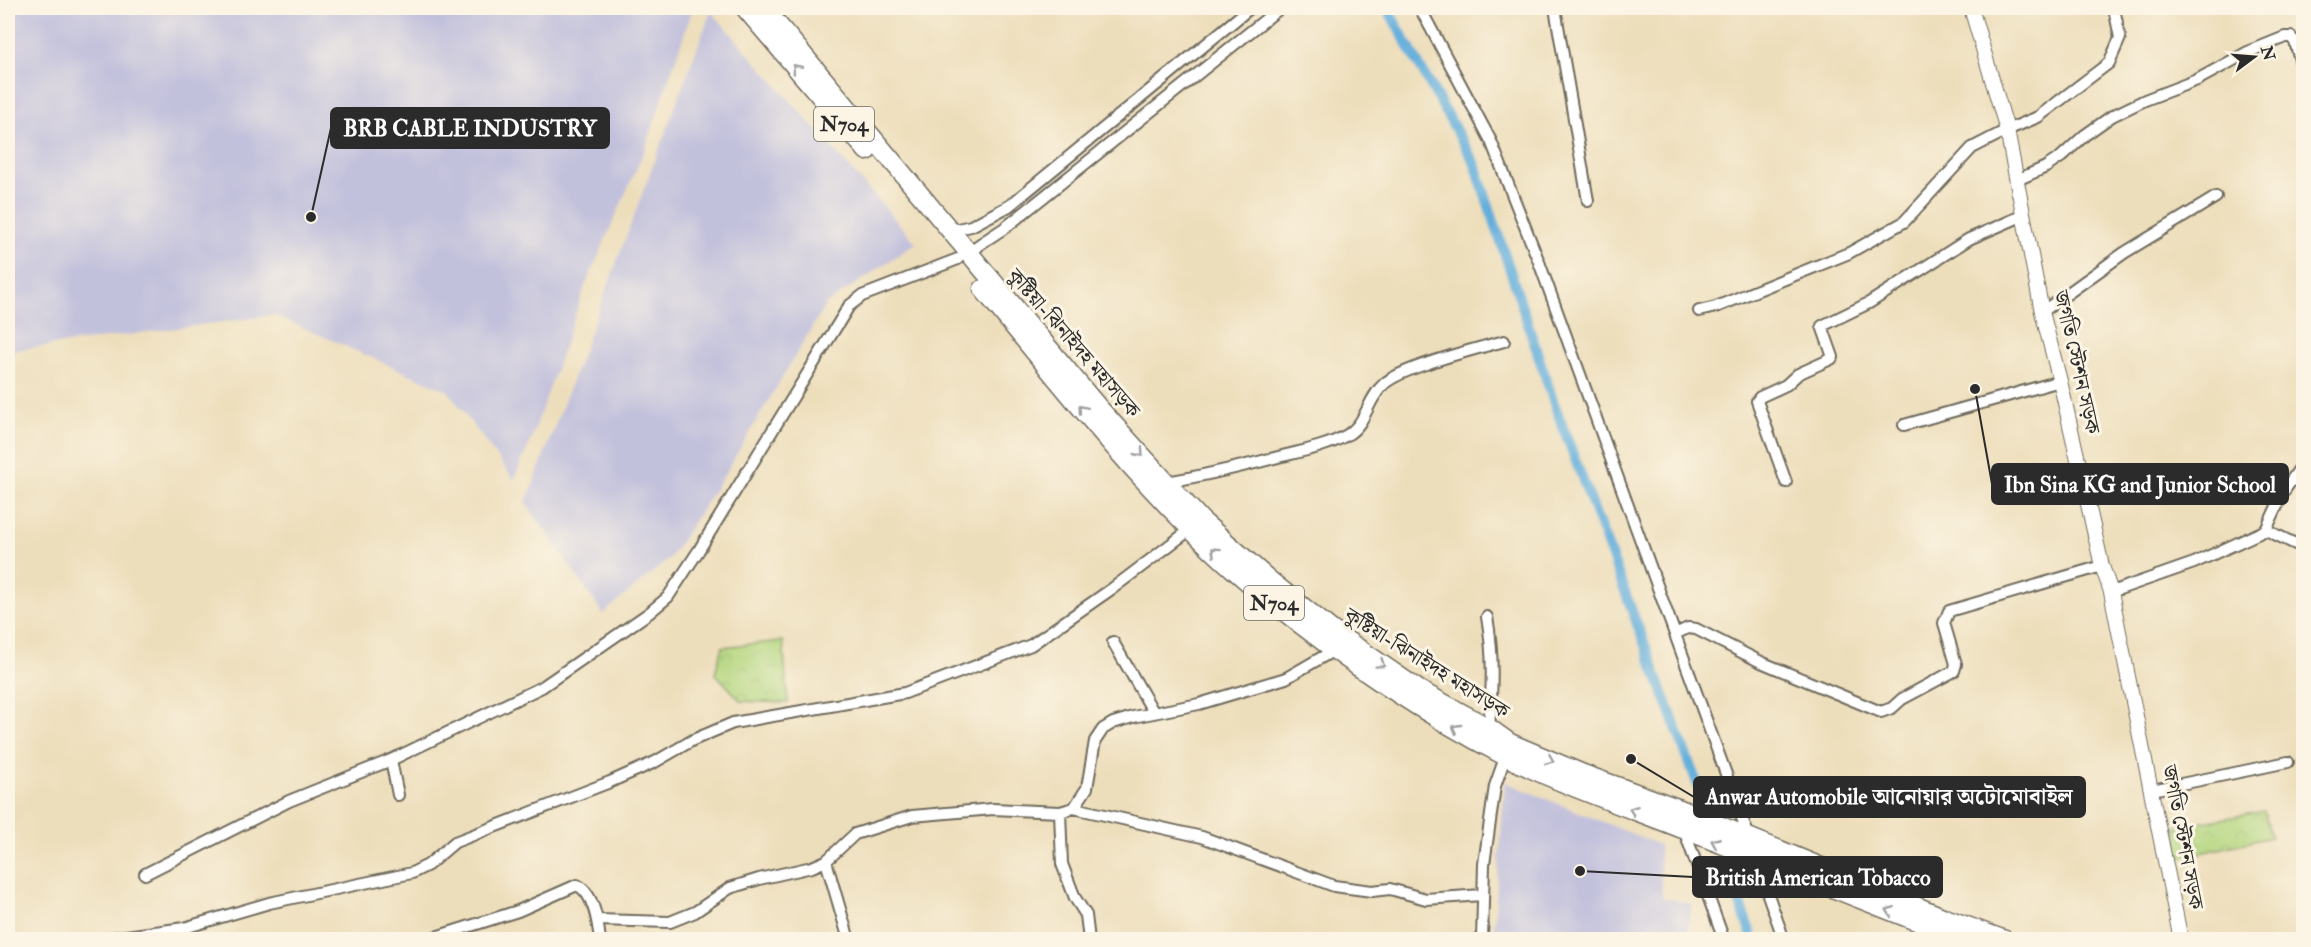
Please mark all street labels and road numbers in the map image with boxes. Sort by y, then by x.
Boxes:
road number: N704 [814,107,874,141]
street label: কুষ্টিয়া-ঝিনাইদহ মহাসড়ক [1001,262,1147,425]
street label: জগতি স্টেশন সড়ক [2047,287,2106,438]
road number: N704 [1244,586,1304,620]
street label: কুষ্টিয়া-ঝিনাইদহ মহাসড়ক [1338,601,1515,726]
street label: জগতি স্টেশন সড়ক [2155,762,2210,913]

